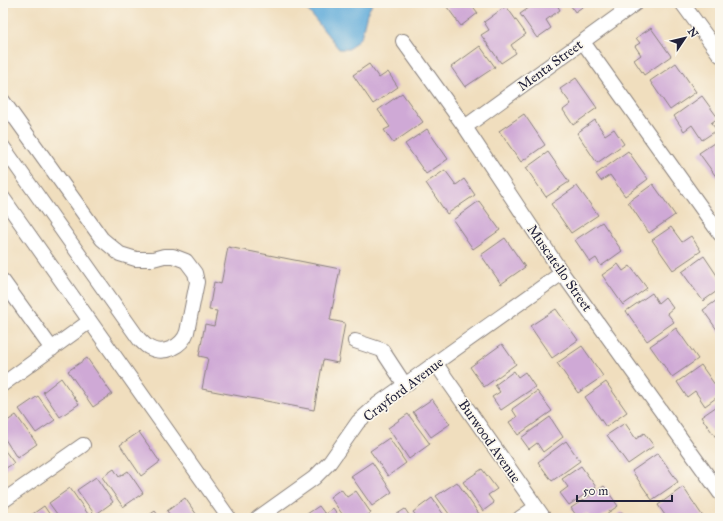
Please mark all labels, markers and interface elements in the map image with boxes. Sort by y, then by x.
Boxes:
north arrow [665,18,705,58]
text: N [685,25,701,41]
street label: Menta Street [514,36,586,95]
street label: Muscatello Street [523,222,596,315]
street label: Crayford Avenue [360,354,447,425]
street label: Burwood Avenue [455,396,525,486]
scale bar [577,477,672,503]
text: 50 m [583,484,608,498]

